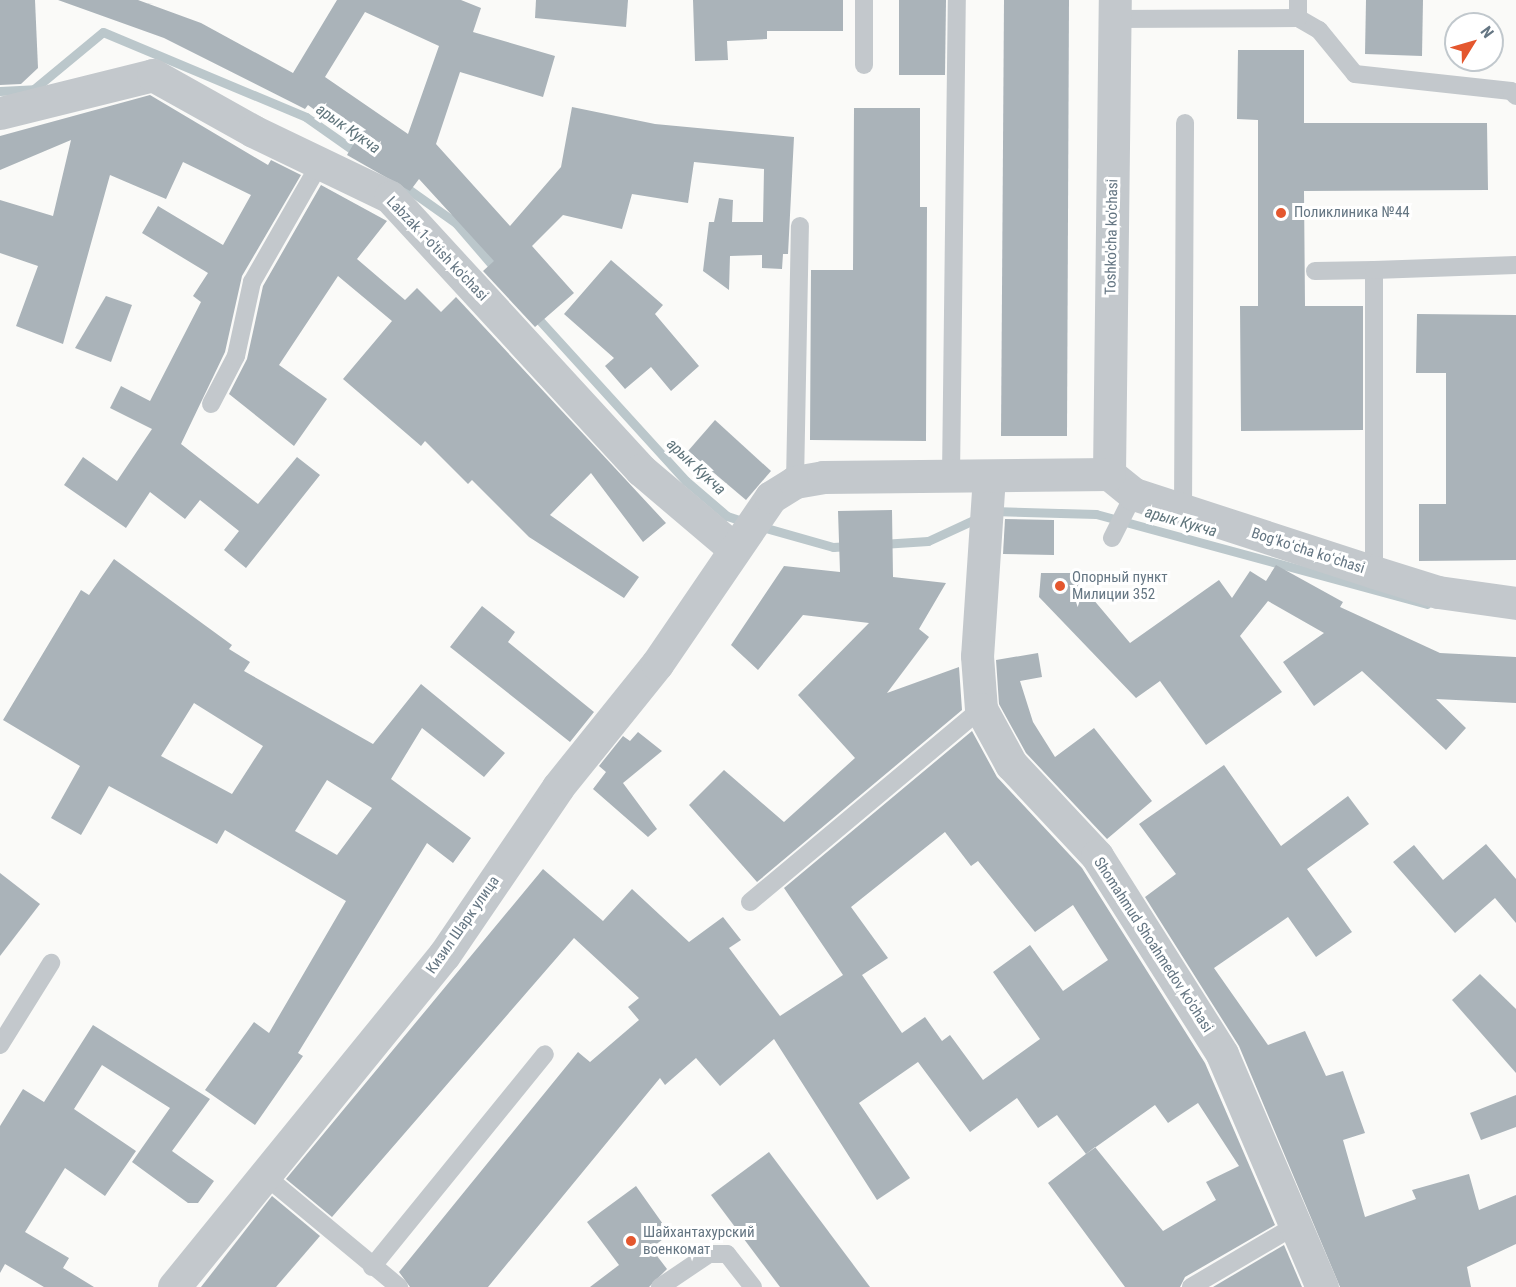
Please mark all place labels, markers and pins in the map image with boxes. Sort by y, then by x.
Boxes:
marker: Поликлиника №44 [1272,204,1290,222]
place label: Поликлиника №44 [1294,204,1410,222]
place label: Опорный пункт Милиции 352 [1072,568,1168,603]
marker: Опорный пункт Милиции 352 [1053,579,1067,593]
place label: Шайхантахурский военкомат [643,1223,755,1258]
marker: Шайхантахурский военкомат [624,1234,638,1248]

